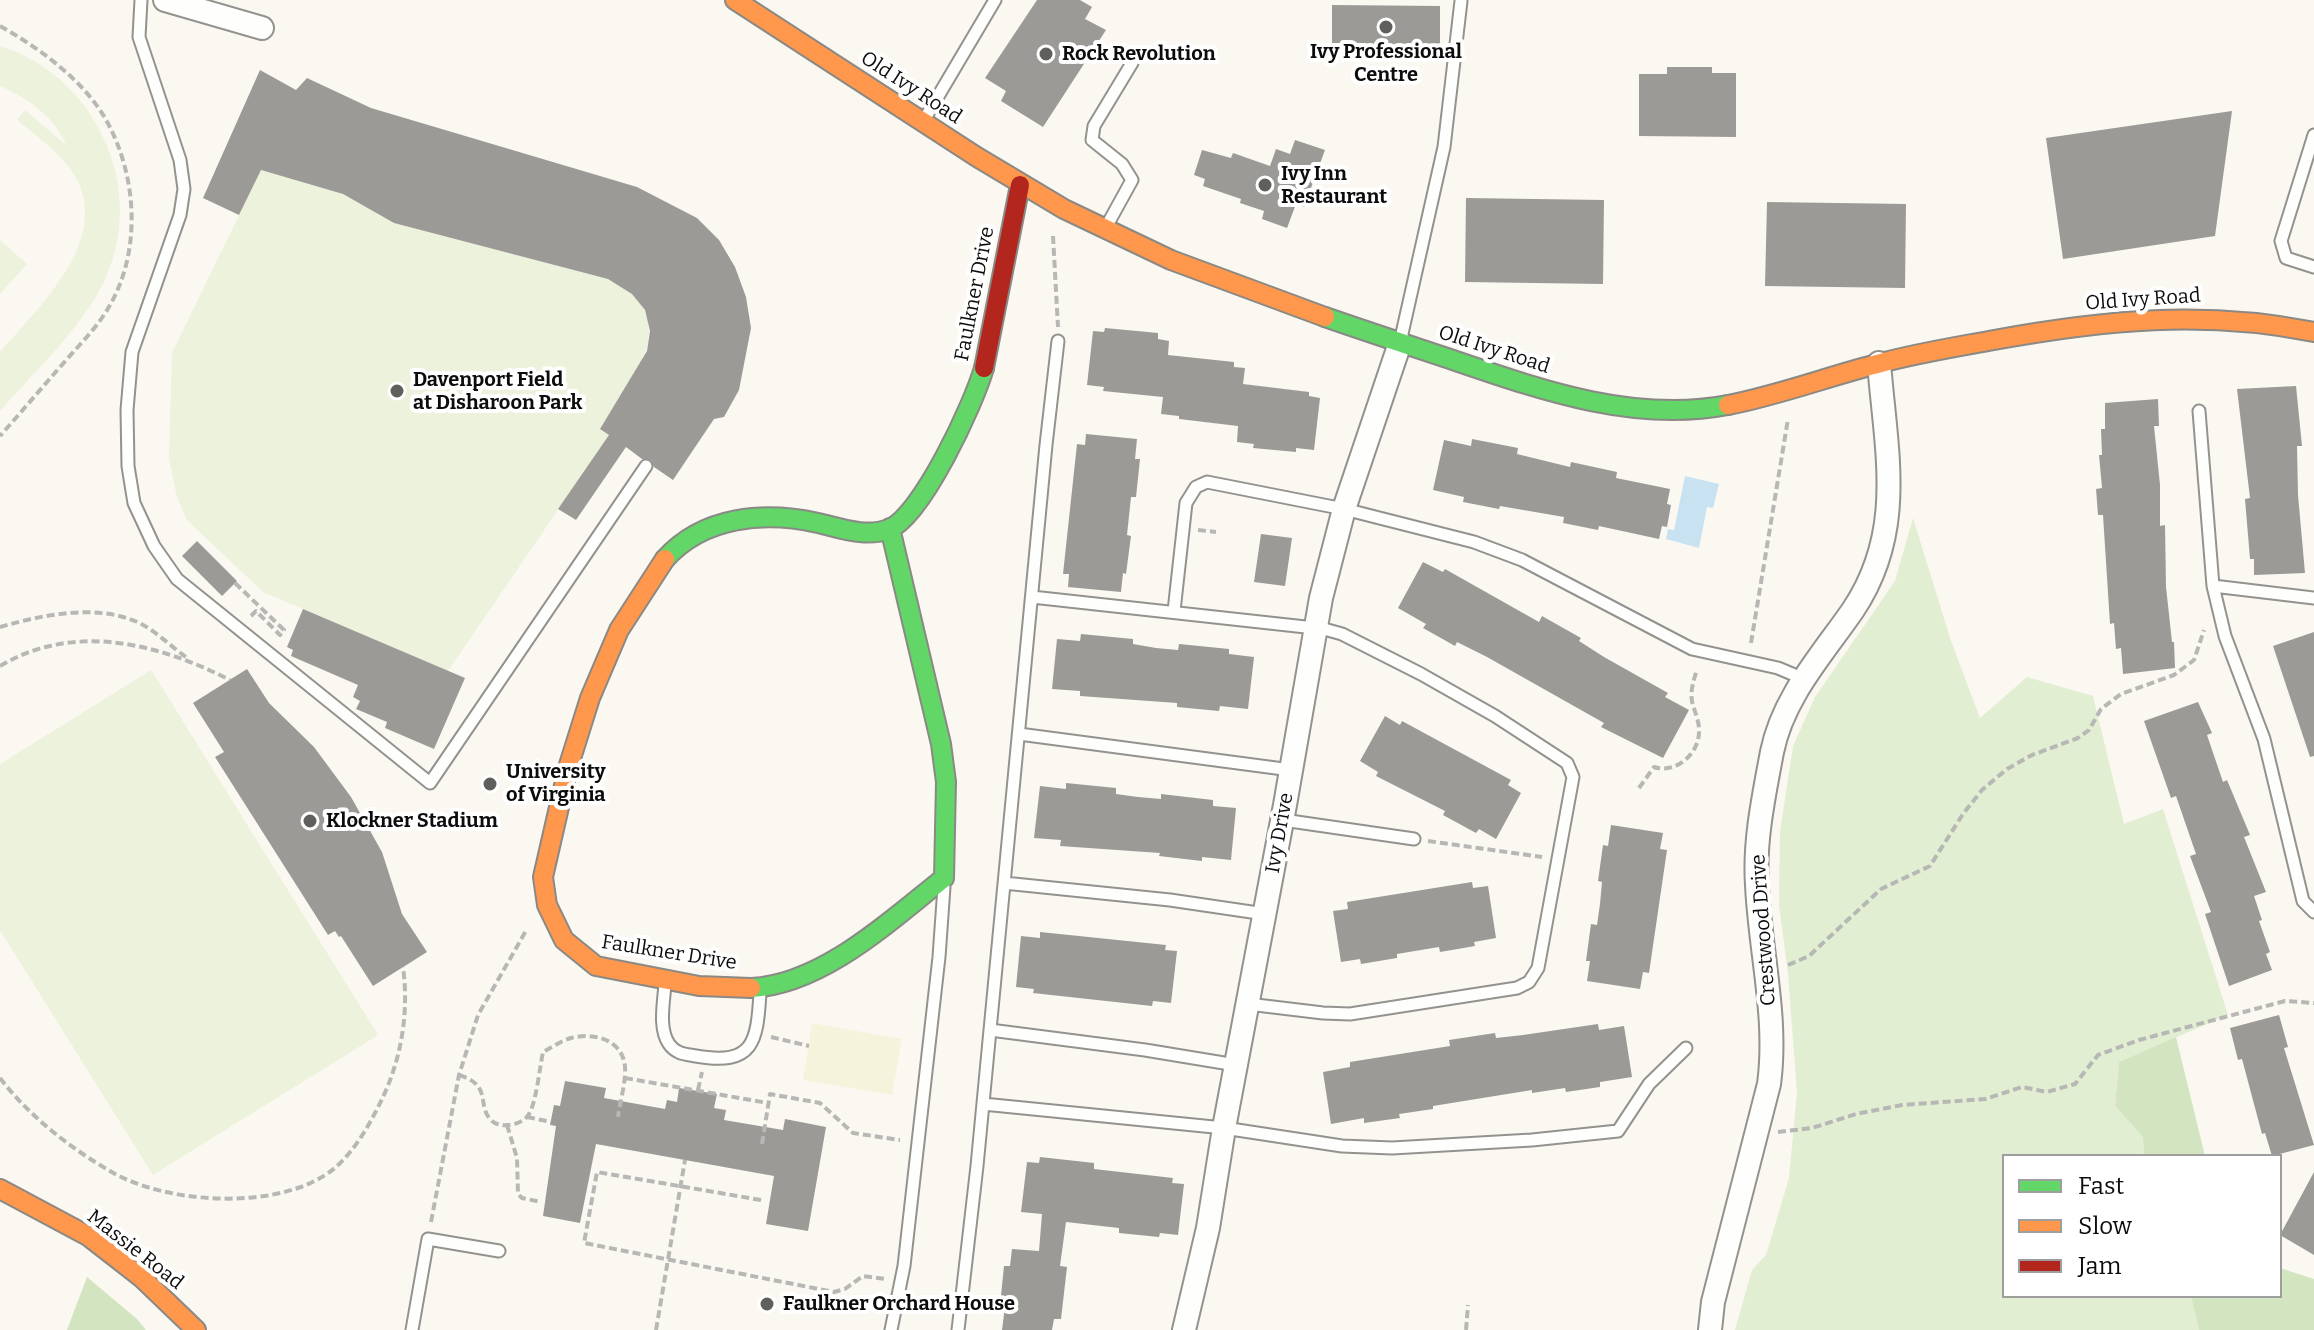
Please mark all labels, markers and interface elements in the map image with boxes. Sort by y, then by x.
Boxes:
marker: Ivy Professional Centre [1377,18,1395,36]
place label: Ivy Professional Centre [1310,40,1462,87]
place label: Rock Revolution [1062,42,1216,66]
marker: Rock Revolution [1037,45,1055,63]
street label: Old Ivy Road [856,46,966,130]
place label: Ivy Inn Restaurant [1281,162,1387,209]
marker: Ivy Inn Restaurant [1256,176,1274,194]
street label: Faulkner Drive [950,225,1000,363]
street label: Old Ivy Road [2085,284,2201,316]
street label: Old Ivy Road [1435,321,1553,379]
place label: Davenport Field at Disharoon Park [413,368,582,415]
marker: Davenport Field at Disharoon Park [388,382,406,400]
place label: University of Virginia [506,760,606,807]
marker: University of Virginia [481,775,499,793]
street label: Ivy Drive [1261,791,1299,875]
place label: Klockner Stadium [326,809,498,833]
marker: Klockner Stadium [301,812,319,830]
street label: Crestwood Drive [1747,853,1781,1007]
street label: Faulkner Drive [600,930,738,976]
legend [2002,1154,2282,1298]
text: Fast [2078,1172,2124,1200]
street label: Massie Road [82,1205,188,1295]
text: Slow [2078,1212,2132,1240]
text: Jam [2078,1252,2121,1280]
place label: Faulkner Orchard House [783,1292,1015,1316]
marker: Faulkner Orchard House [758,1295,776,1313]

